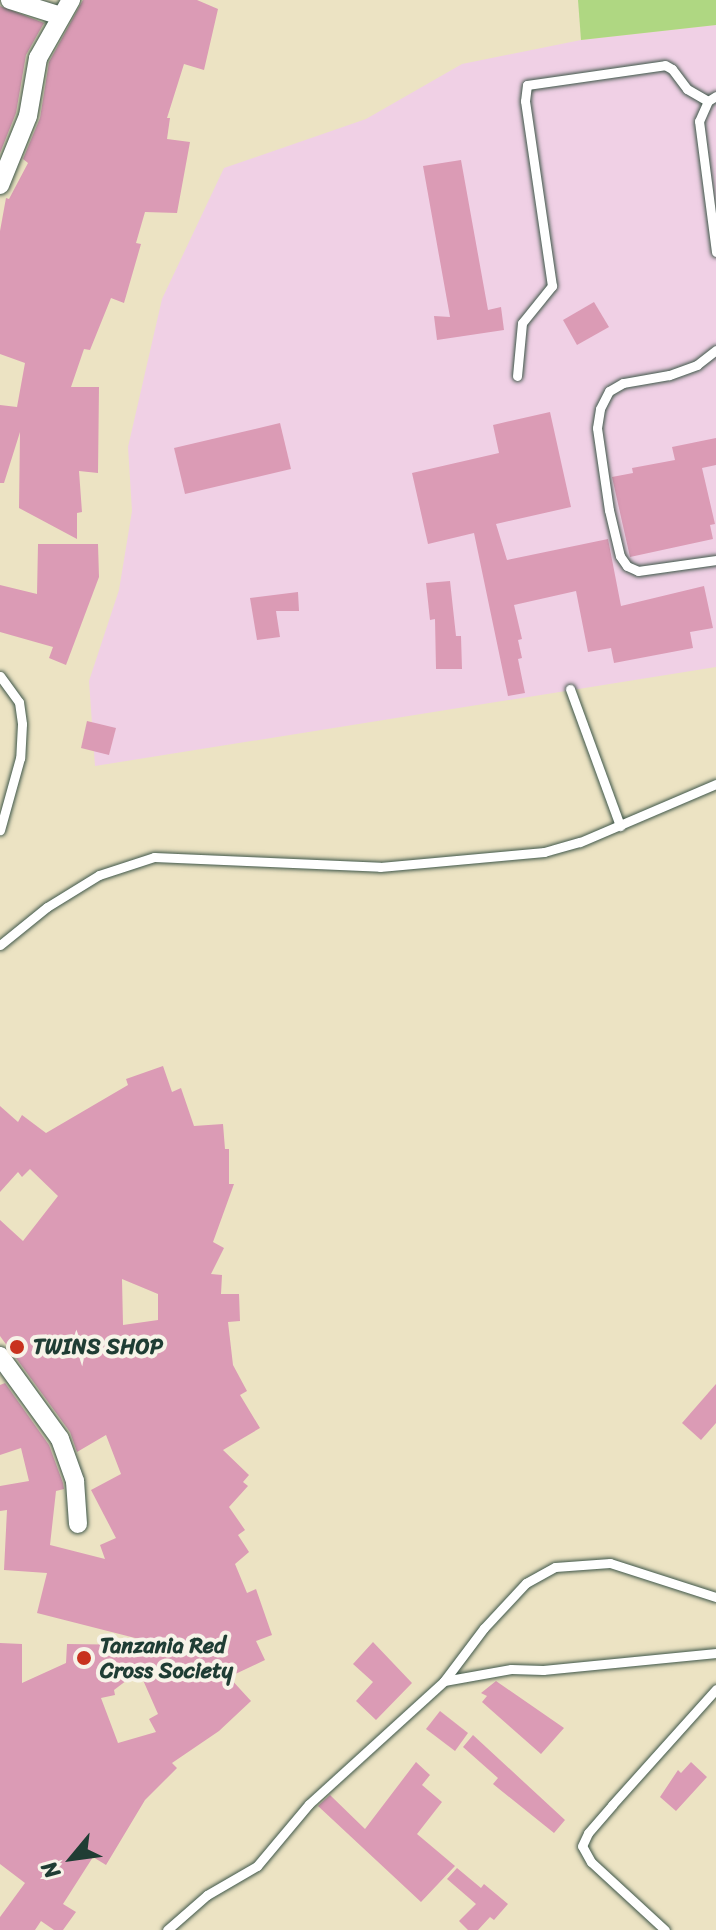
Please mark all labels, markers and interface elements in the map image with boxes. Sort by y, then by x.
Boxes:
place label: TWINS SHOP [33,1334,162,1360]
marker: TWINS SHOP [8,1338,26,1356]
place label: Tanzania Red Cross Society [100,1632,232,1684]
marker: Tanzania Red Cross Society [75,1649,93,1667]
north arrow [32,1818,112,1898]
text: N [30,1854,71,1886]

